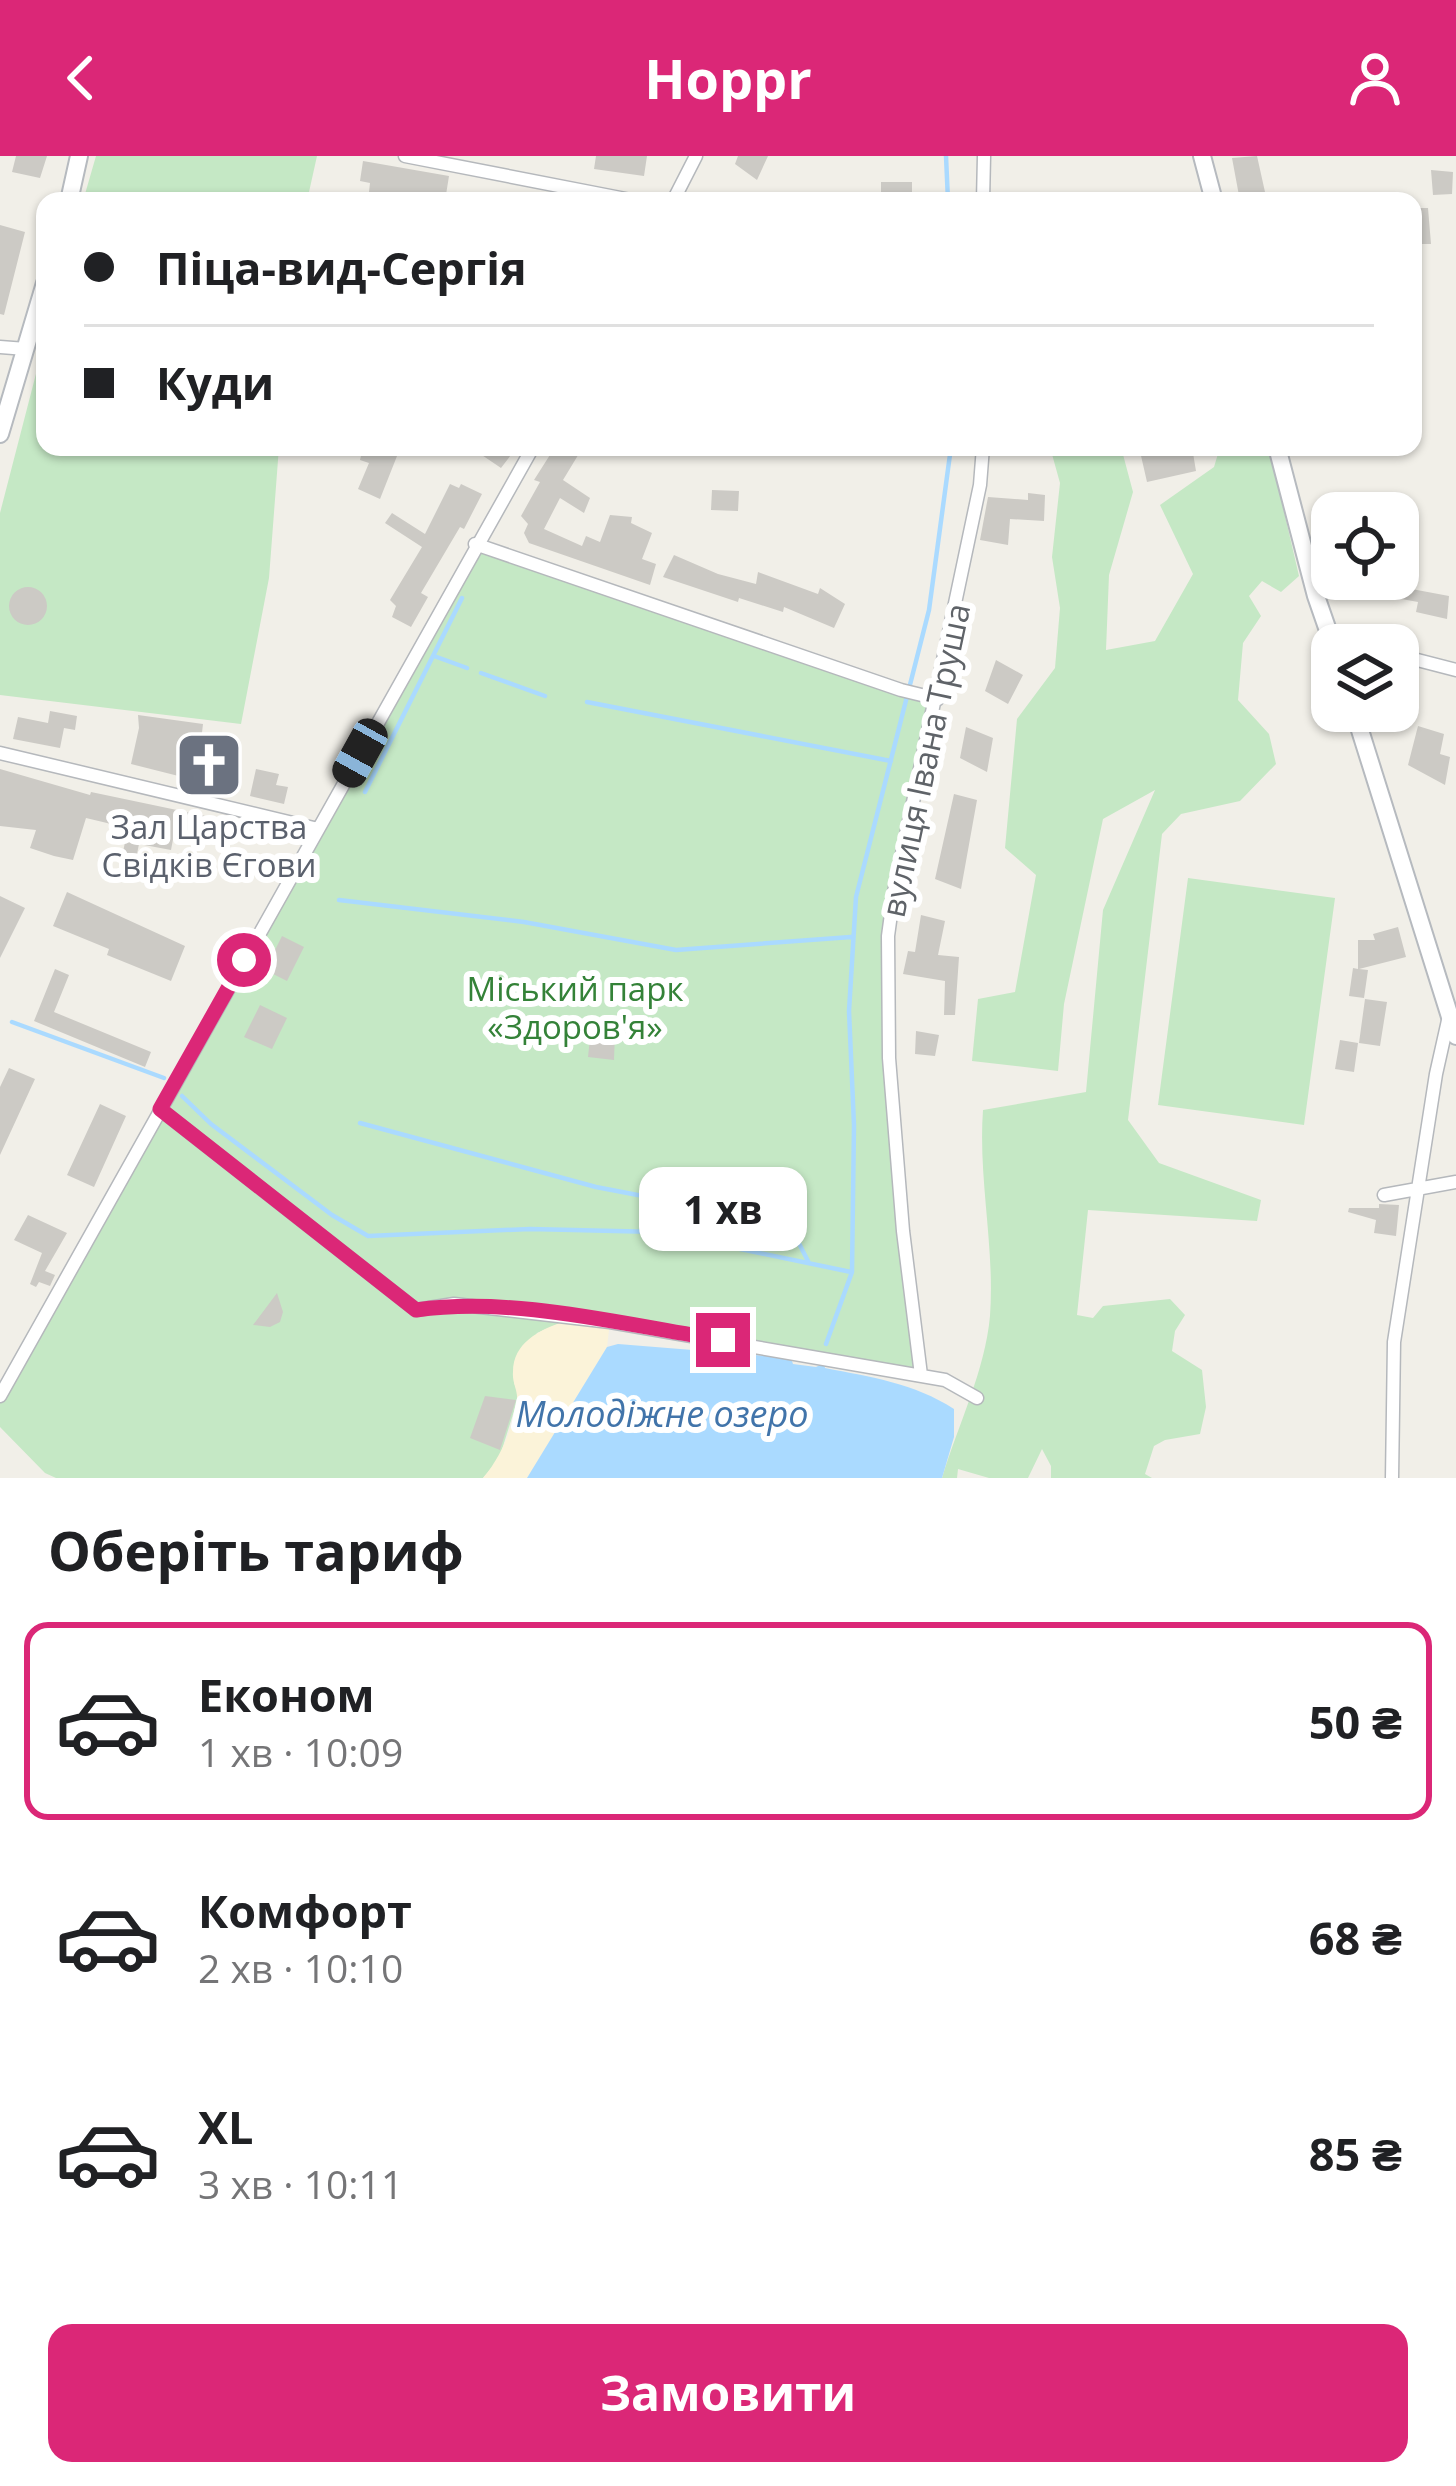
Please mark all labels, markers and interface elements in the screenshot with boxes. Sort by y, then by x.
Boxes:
text: Hoppr [644,41,812,115]
icon: back [48,45,114,111]
icon: person [1342,45,1408,111]
text: Піца-вид-Сергія [156,237,527,298]
text: Куди [156,352,274,413]
map controls [1311,492,1419,732]
button: locate [1311,492,1419,600]
street label: вулиця Івана Труша [870,599,980,921]
button: layers [1311,624,1419,732]
car [327,713,393,793]
church icon: Зал Царства Свідків Єгови [174,730,244,800]
place label: Зал Царства Свідків Єгови [101,804,317,887]
route start [217,933,271,987]
park label: Міський парк «Здоров'я» [467,966,683,1049]
callout: 1 хв [639,1166,807,1250]
text: 1 хв [683,1182,763,1235]
route end [696,1313,750,1367]
water label: Молодіжне озеро [515,1389,809,1438]
text: Оберіть тариф [48,1513,464,1587]
text: Економ [198,1664,375,1725]
icon: car [54,1667,162,1775]
text: 50 ₴ [1309,1691,1402,1752]
text: 1 хв · 10:09 [198,1725,403,1778]
text: Комфорт [198,1880,412,1941]
icon: car [54,1883,162,1991]
text: 68 ₴ [1309,1907,1402,1968]
text: 2 хв · 10:10 [198,1941,403,1994]
text: XL [198,2096,253,2157]
icon: car [54,2099,162,2207]
text: 85 ₴ [1309,2123,1402,2184]
text: 3 хв · 10:11 [198,2157,403,2210]
button: Замовити [48,2324,1408,2462]

